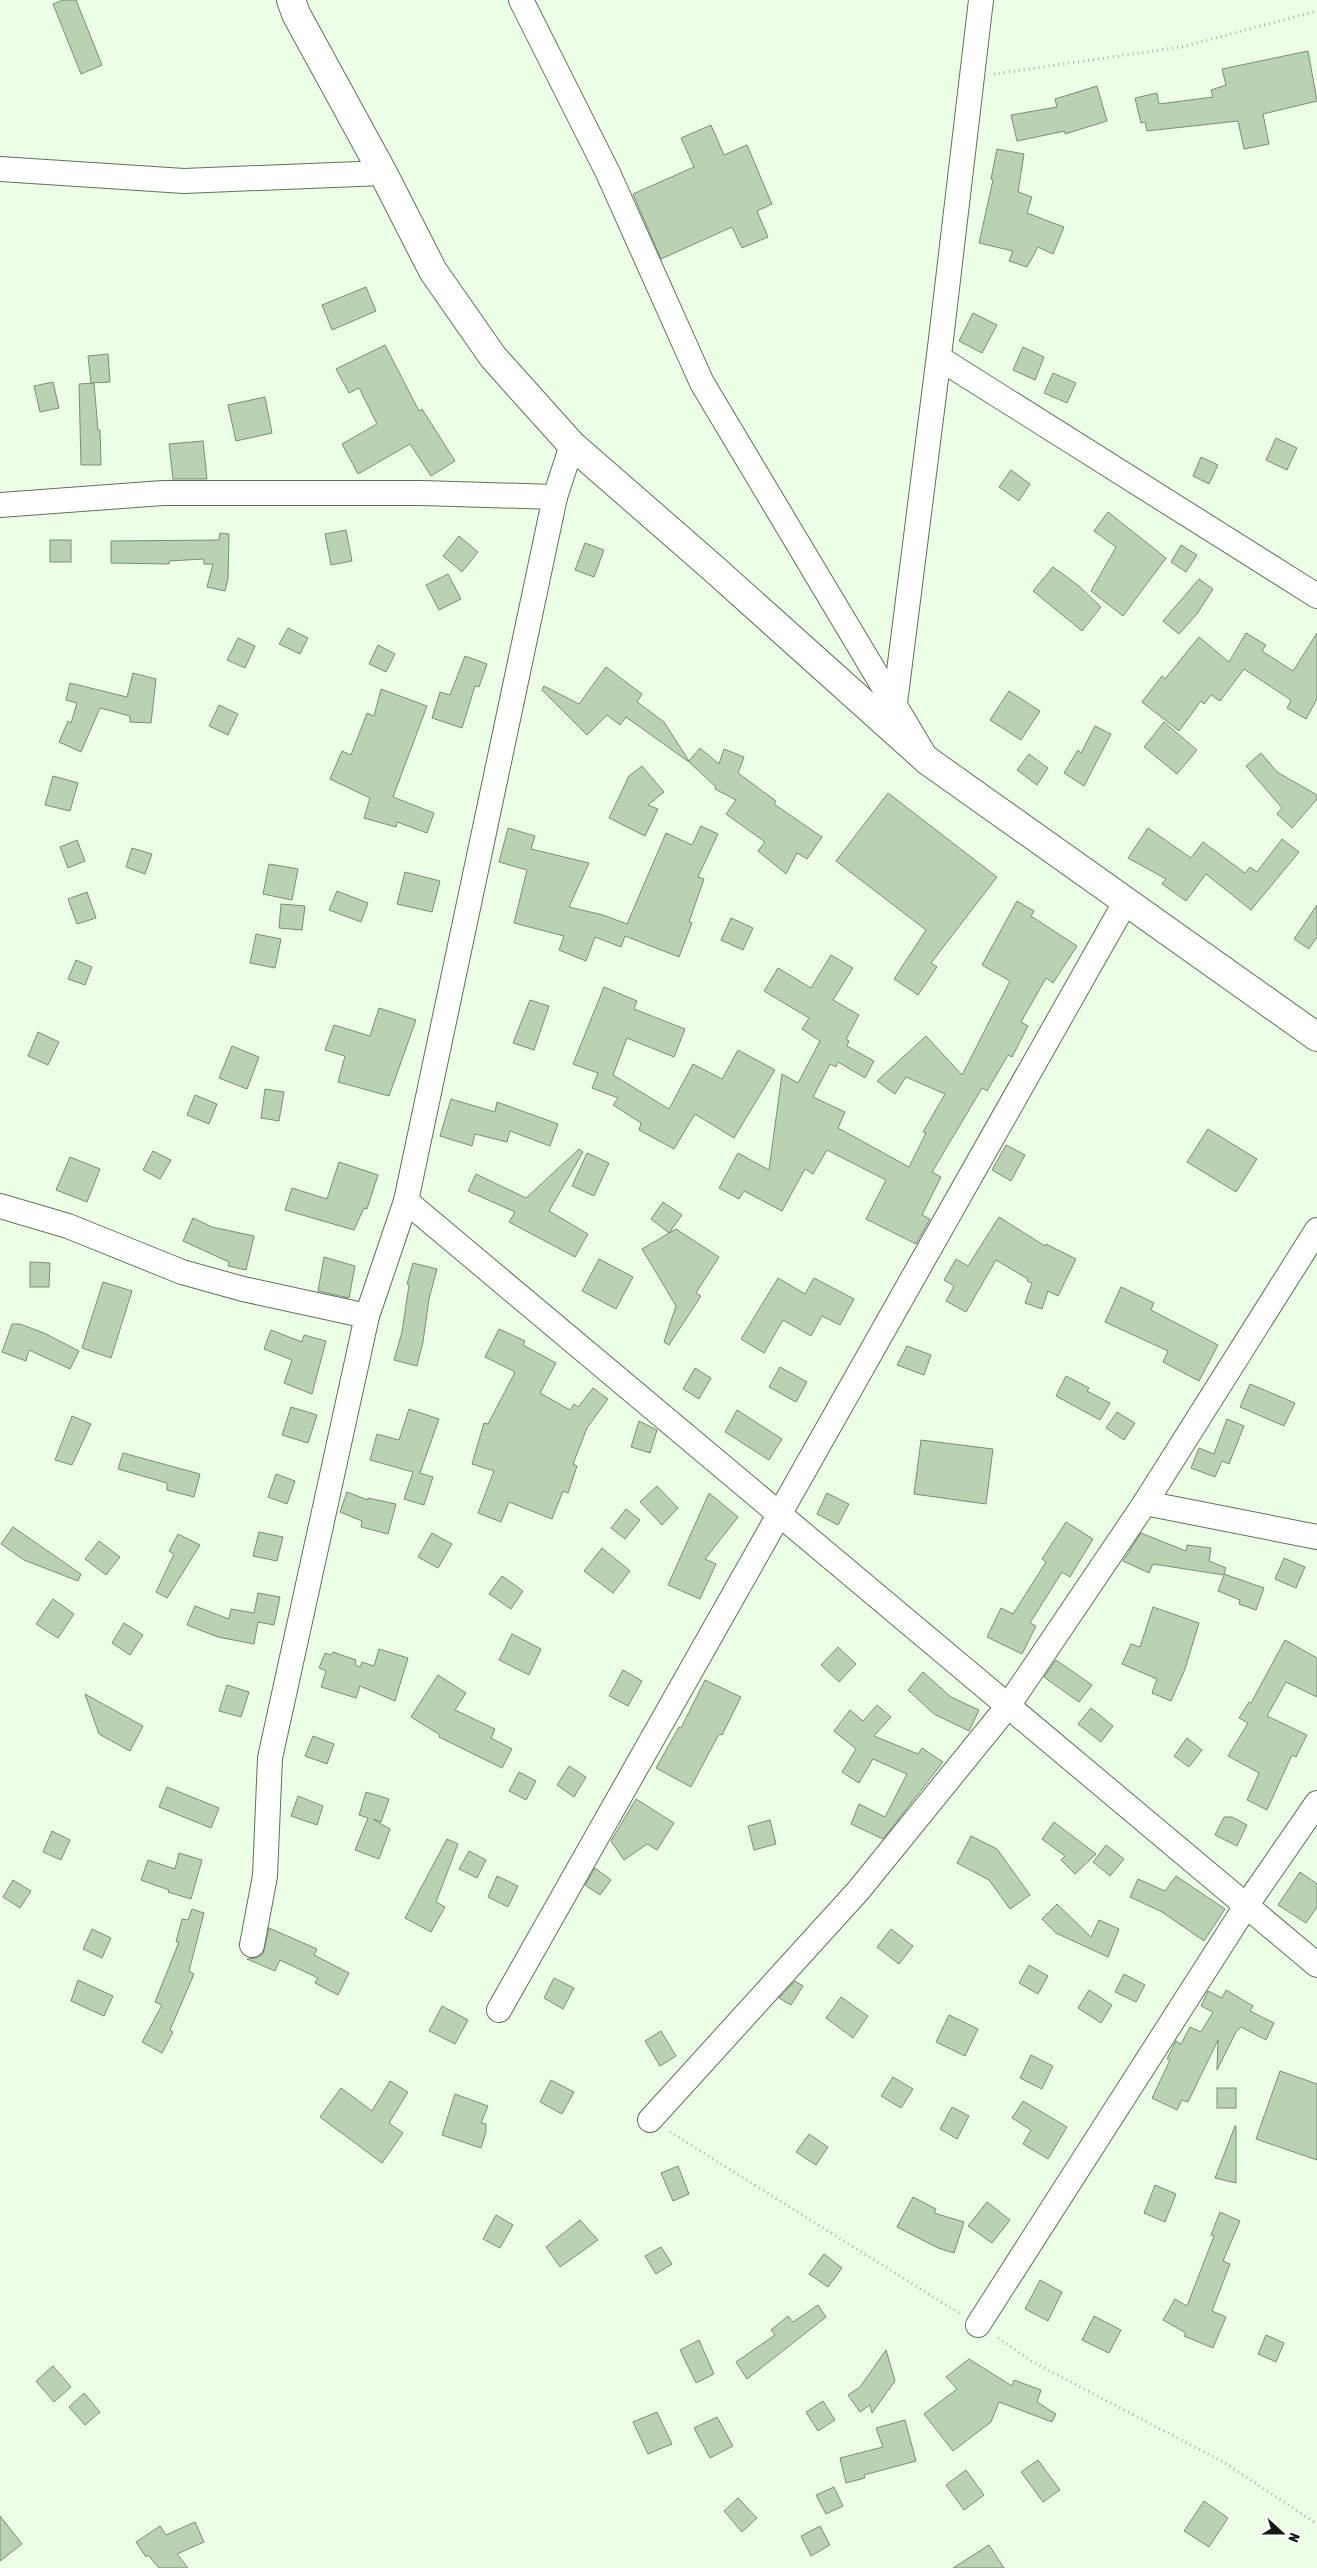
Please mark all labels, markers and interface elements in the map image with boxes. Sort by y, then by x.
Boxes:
north arrow [1257,2508,1307,2558]
text: N [1285,2531,1303,2544]

